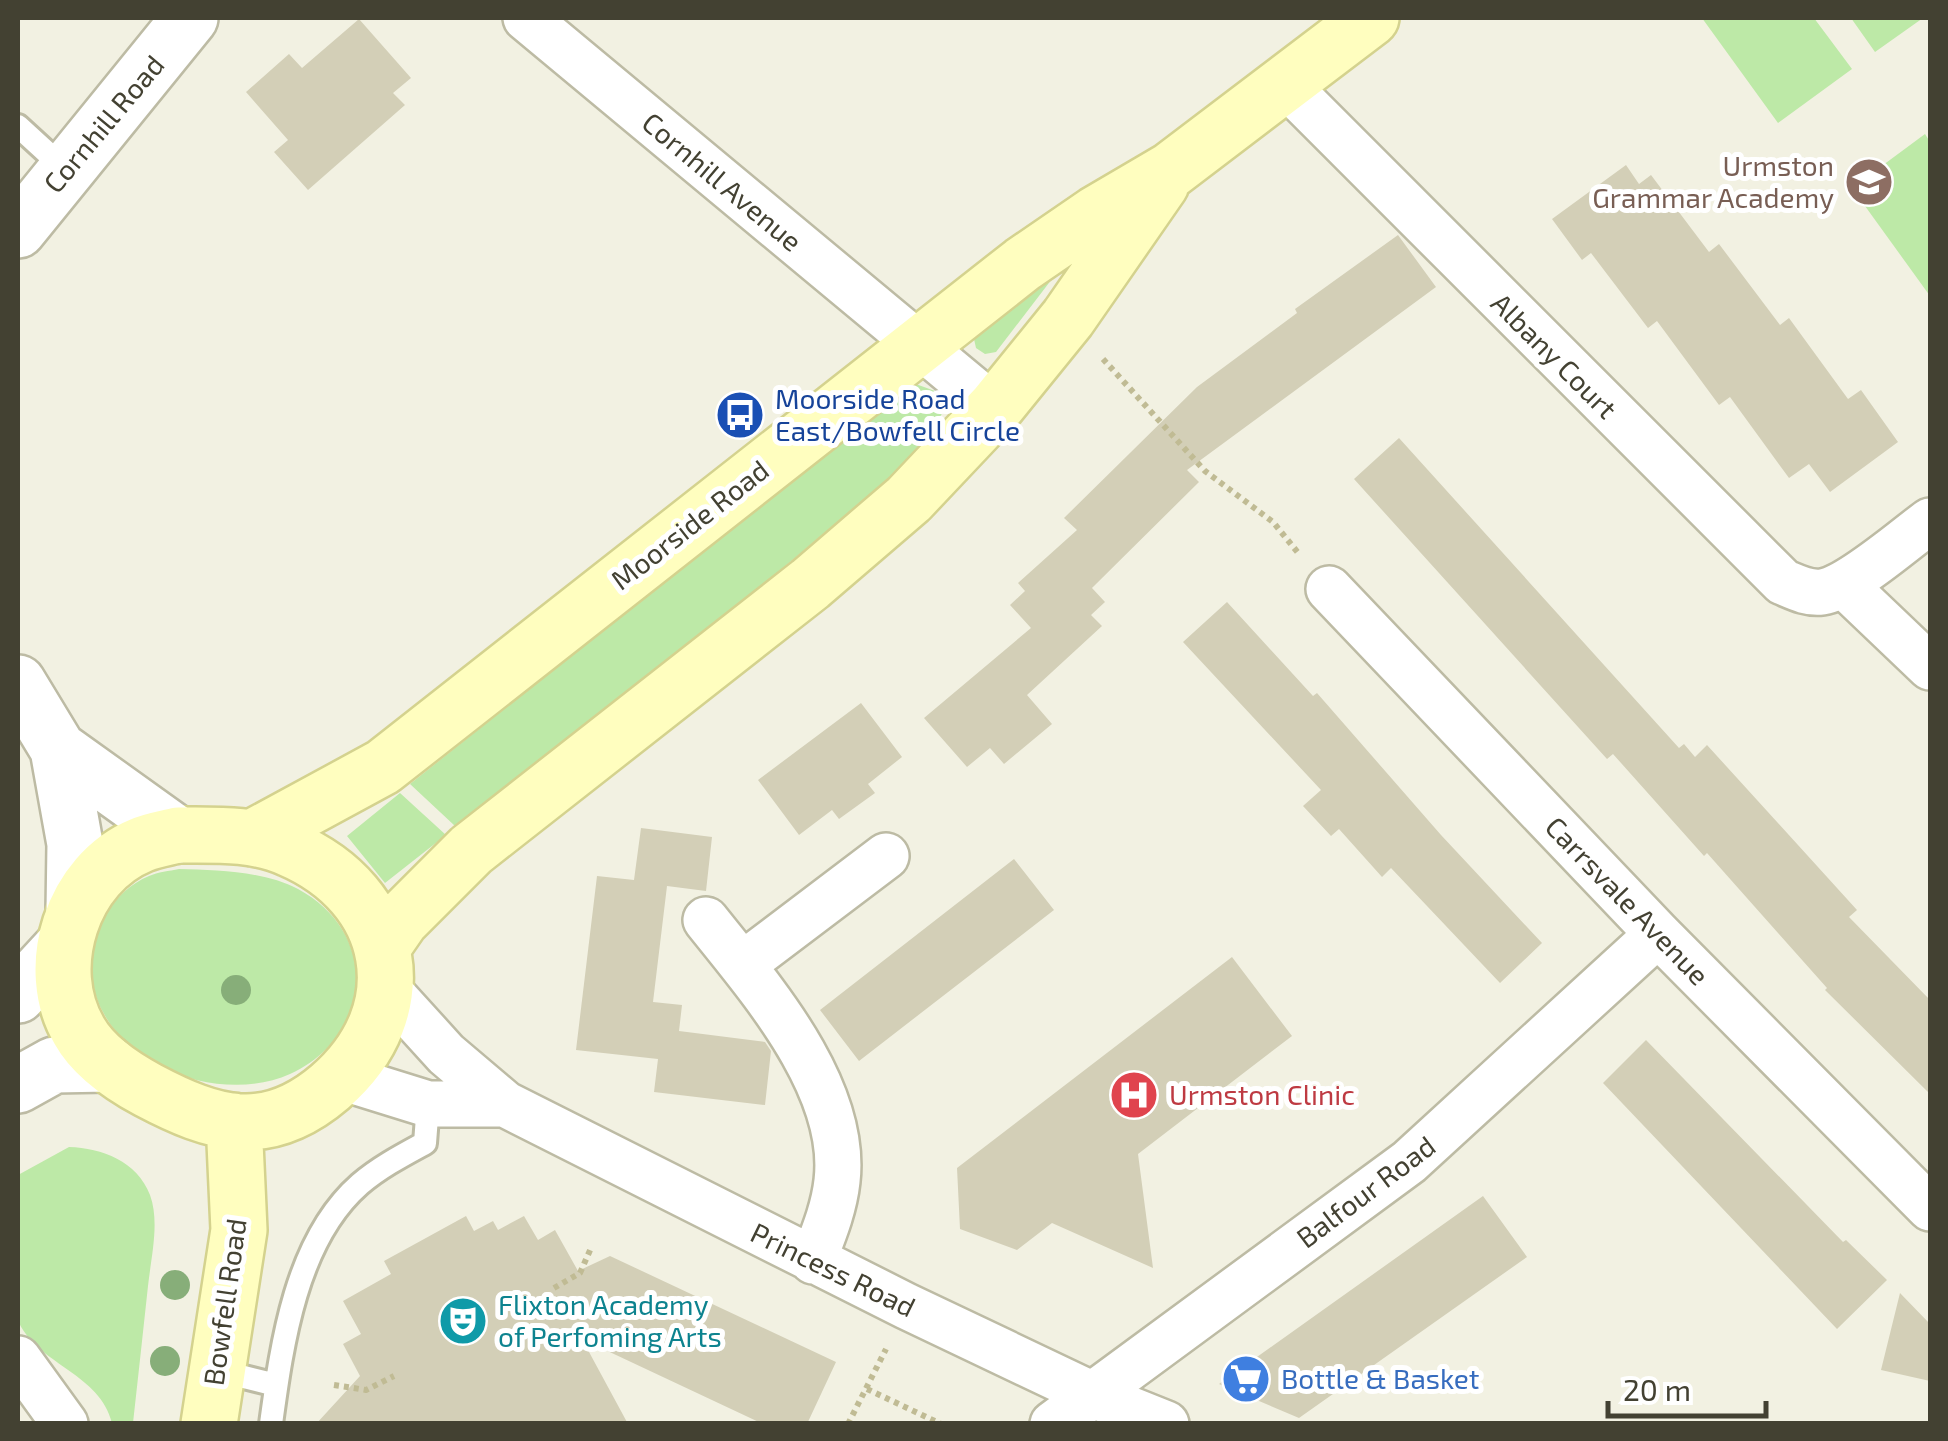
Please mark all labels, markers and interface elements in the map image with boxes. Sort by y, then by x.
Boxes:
street label: Cornhill Road [36,48,171,199]
street label: Cornhill Avenue [636,105,809,258]
place label: Urmston Grammar Academy [1592,148,1834,214]
school or university icon: Urmston Grammar Academy [1843,156,1895,208]
street label: Albany Court [1485,285,1625,425]
place label: Moorside Road East/Bowfell Circle [775,381,1020,447]
bus stop icon: Moorside Road East/Bowfell Circle [714,389,766,441]
street label: Moorside Road [604,452,775,596]
street label: Carrsvale Avenue [1539,809,1717,992]
hospital icon: Urmston Clinic [1108,1069,1160,1121]
place label: Urmston Clinic [1169,1077,1355,1111]
street label: Balfour Road [1289,1128,1441,1254]
street label: Princess Road [746,1215,921,1324]
street label: Bowfell Road [195,1216,253,1388]
place label: Flixton Academy of Perfoming Arts [498,1287,722,1353]
theatre icon: Flixton Academy of Perfoming Arts [437,1295,489,1347]
supermarket icon: Bottle & Basket [1220,1353,1272,1405]
scale bar [1608,1356,1766,1418]
place label: Bottle & Basket [1281,1361,1480,1395]
text: 20 m [1623,1371,1691,1407]

